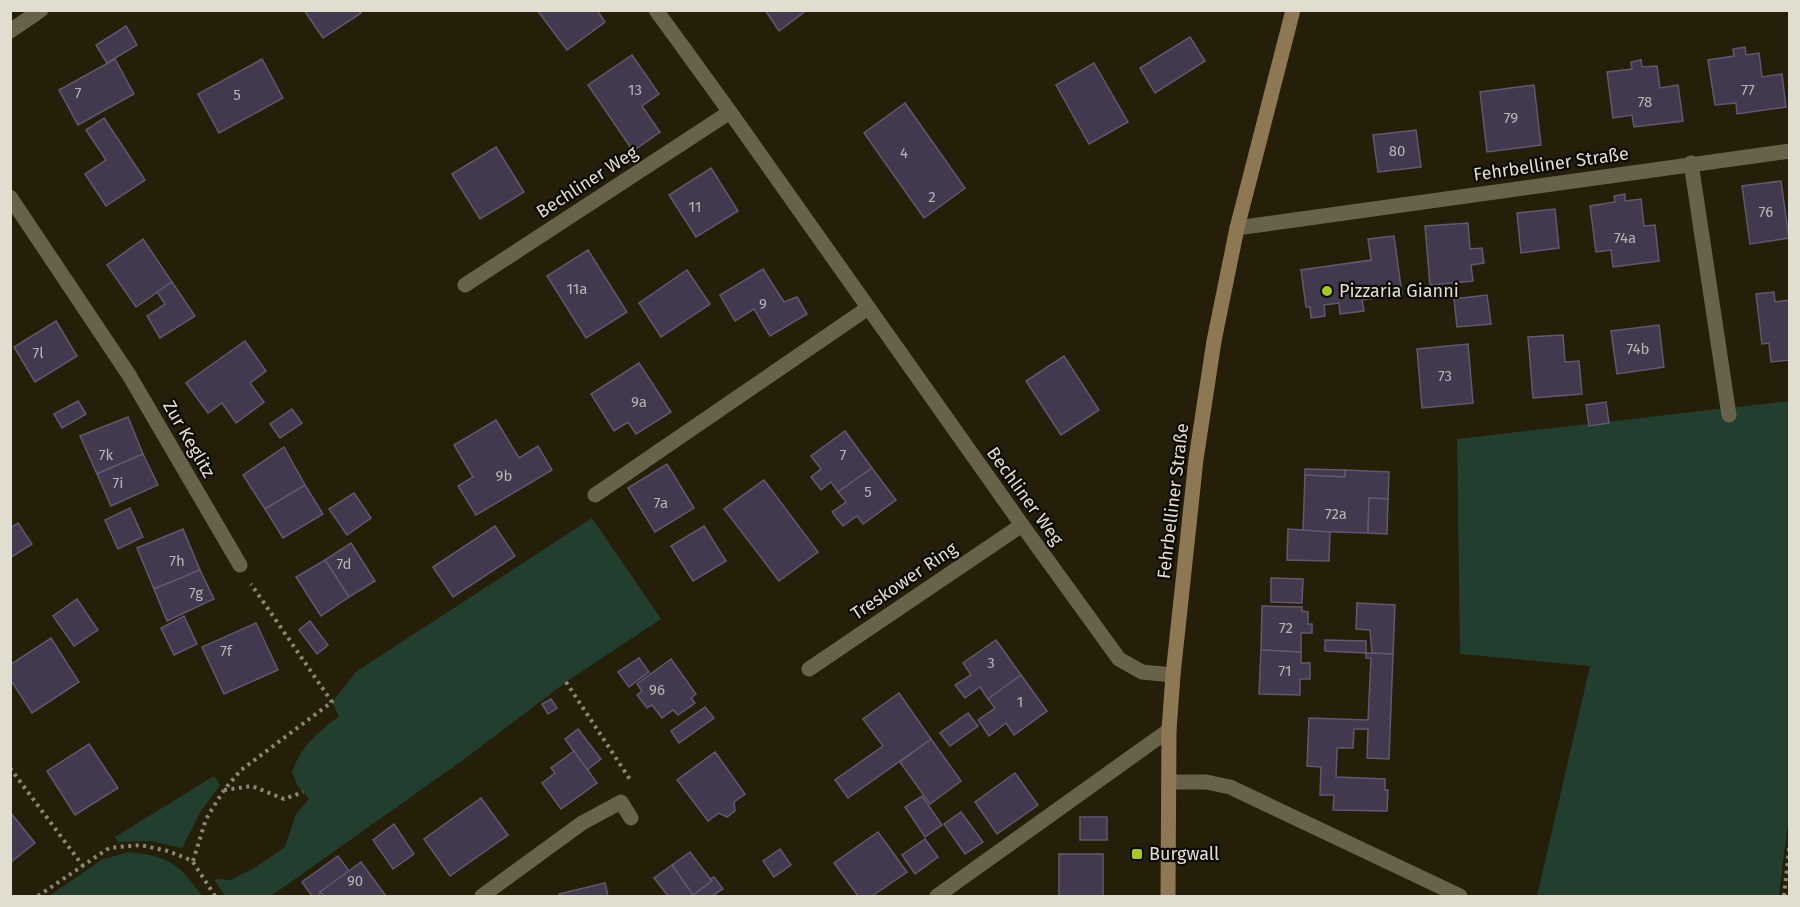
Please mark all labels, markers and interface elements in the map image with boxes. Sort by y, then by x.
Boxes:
house number: 13 [628,81,642,99]
house number: 77 [1741,81,1755,99]
house number: 7 [75,84,82,102]
house number: 5 [233,86,241,104]
house number: 78 [1638,93,1652,111]
house number: 79 [1504,109,1518,127]
street label: Bechliner Weg [532,141,642,223]
house number: 80 [1389,142,1405,160]
street label: Fehrbelliner Straße [1472,142,1630,186]
house number: 4 [900,144,908,162]
house number: 2 [928,188,936,206]
house number: 11 [689,198,701,216]
house number: 76 [1759,203,1773,221]
house number: 74a [1614,229,1636,247]
house number: 11a [567,280,587,298]
place label: Pizzaria Gianni [1339,280,1459,302]
marker: Pizzaria Gianni [1320,284,1334,298]
house number: 9 [759,295,767,313]
house number: 74b [1627,340,1649,358]
house number: 7l [32,344,44,362]
house number: 73 [1438,367,1452,385]
house number: 9a [631,393,647,411]
street label: Zur Keglitz [158,396,220,482]
street label: Fehrbelliner Straße [1153,422,1193,580]
street label: Bechliner Weg [982,443,1068,550]
house number: 7k [99,446,113,464]
house number: 7 [840,446,847,464]
house number: 9b [496,467,512,485]
house number: 7i [113,474,123,492]
house number: 5 [864,483,872,501]
house number: 7a [654,494,668,512]
house number: 72a [1325,505,1347,523]
street label: Treskower Ring [847,537,962,625]
house number: 7h [169,552,185,570]
house number: 7d [336,555,352,573]
house number: 7g [189,584,203,602]
house number: 72 [1279,619,1293,637]
house number: 7f [220,642,233,660]
house number: 3 [987,654,995,672]
house number: 71 [1279,662,1291,680]
house number: 96 [649,681,665,699]
house number: 1 [1017,693,1023,711]
place label: Burgwall [1149,843,1219,865]
marker: Burgwall [1130,847,1144,861]
house number: 90 [347,872,363,890]

